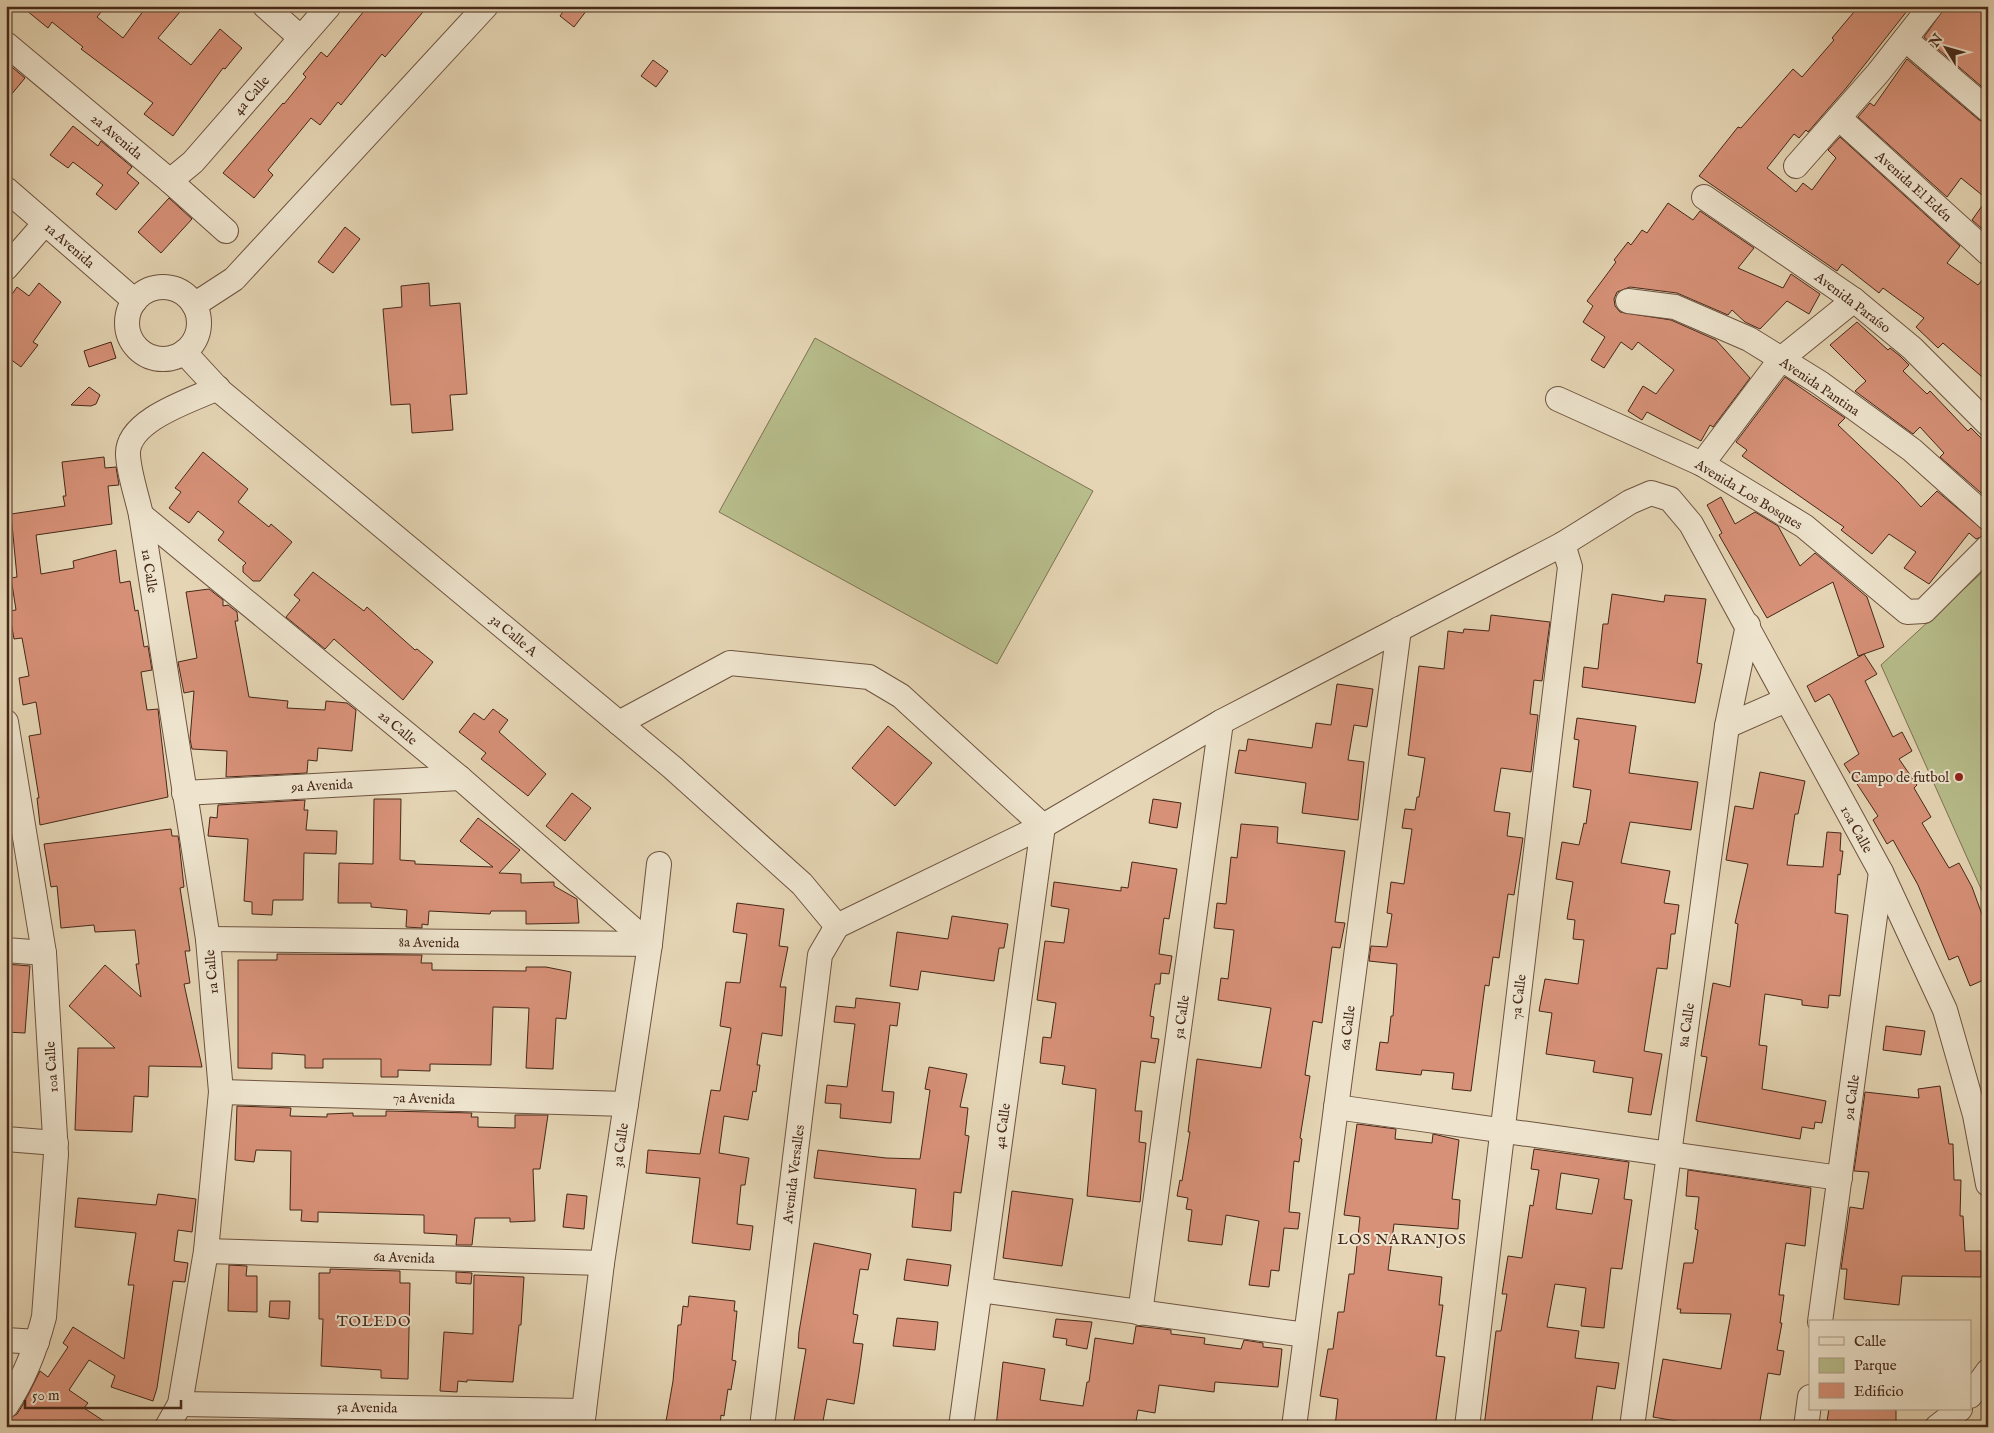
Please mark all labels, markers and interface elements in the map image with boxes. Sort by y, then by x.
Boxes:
north arrow [1922,22,1972,72]
text: N [1925,31,1947,52]
street label: 4a Calle [230,72,274,119]
street label: 2a Avenida [87,110,147,164]
street label: Avenida El Edén [1870,147,1956,226]
street label: 1a Avenida [41,219,99,273]
street label: Avenida Paraíso [1810,268,1894,338]
street label: Avenida Pantina [1775,353,1864,421]
street label: Avenida Los Bosques [1691,455,1806,534]
street label: 1a Calle [137,548,161,595]
street label: 3a Calle A [486,611,541,661]
street label: 2a Calle [374,706,421,750]
place label: Campo de futbol [1851,769,1949,787]
marker: Campo de futbol [1953,771,1965,783]
street label: 9a Avenida [290,775,354,797]
street label: 10a Calle [1836,803,1877,857]
street label: 8a Avenida [398,933,461,953]
street label: 1a Calle [201,948,223,995]
street label: 7a Calle [1507,973,1531,1021]
street label: 5a Calle [1170,993,1194,1040]
street label: 8a Calle [1675,1001,1699,1049]
street label: 6a Calle [1336,1004,1360,1052]
street label: 10a Calle [41,1040,63,1093]
street label: 9a Calle [1840,1073,1864,1122]
street label: 7a Avenida [393,1089,456,1109]
street label: 4a Calle [991,1102,1015,1150]
street label: 3a Calle [609,1121,633,1168]
street label: Avenida Versalles [779,1124,809,1226]
district label: LOS NARANJOS [1337,1230,1467,1249]
street label: 6a Avenida [373,1248,436,1268]
district label: TOLEDO [337,1312,411,1331]
legend [1809,1320,1972,1410]
text: Calle [1854,1332,1886,1351]
text: Parque [1854,1356,1897,1375]
scale bar [25,1378,181,1410]
text: Edificio [1854,1382,1904,1401]
text: 50 m [32,1386,60,1405]
street label: 5a Avenida [337,1398,398,1418]

